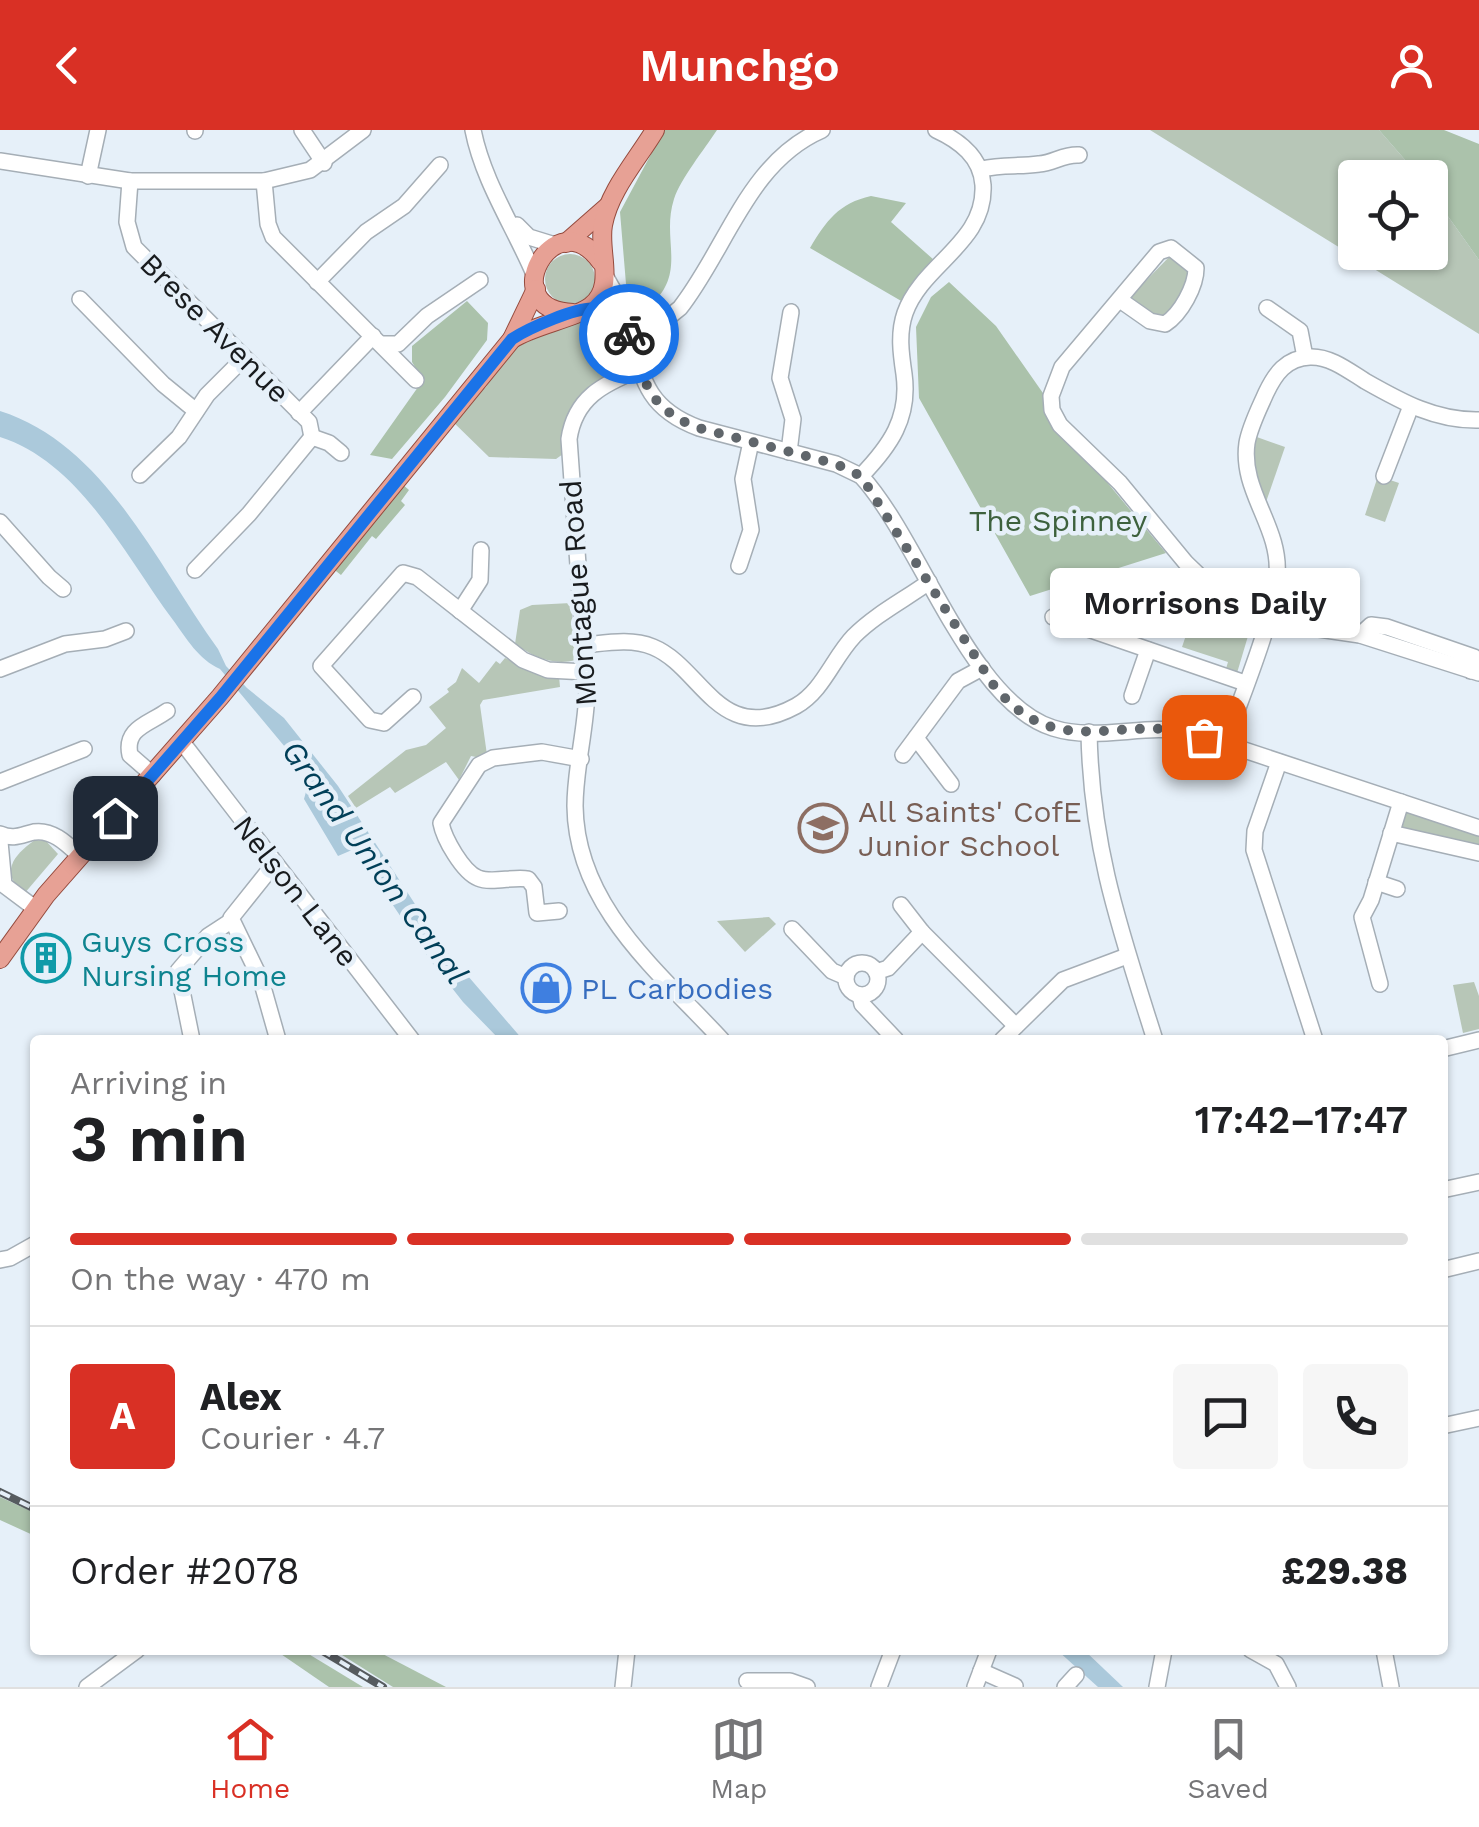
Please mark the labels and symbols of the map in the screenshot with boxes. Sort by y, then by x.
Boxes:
street label: Brese Avenue [133,246,297,410]
courier [579,284,679,384]
street label: Montague Road [553,479,603,707]
park label: The Spinney [969,503,1148,538]
callout: Morrisons Daily [1049,567,1359,637]
pin [1162,695,1247,780]
water label: Grand Union Canal [274,733,476,991]
pin [73,776,158,861]
place label: All Saints' CofE Junior School [858,794,1082,863]
school or university icon: All Saints' CofE Junior School [797,802,849,854]
street label: Nelson Lane [226,809,366,973]
place label: Guys Cross Nursing Home [81,924,287,993]
building icon: Guys Cross Nursing Home [20,932,72,984]
shop icon: PL Carbodies [520,962,572,1014]
place label: PL Carbodies [581,971,773,1006]

